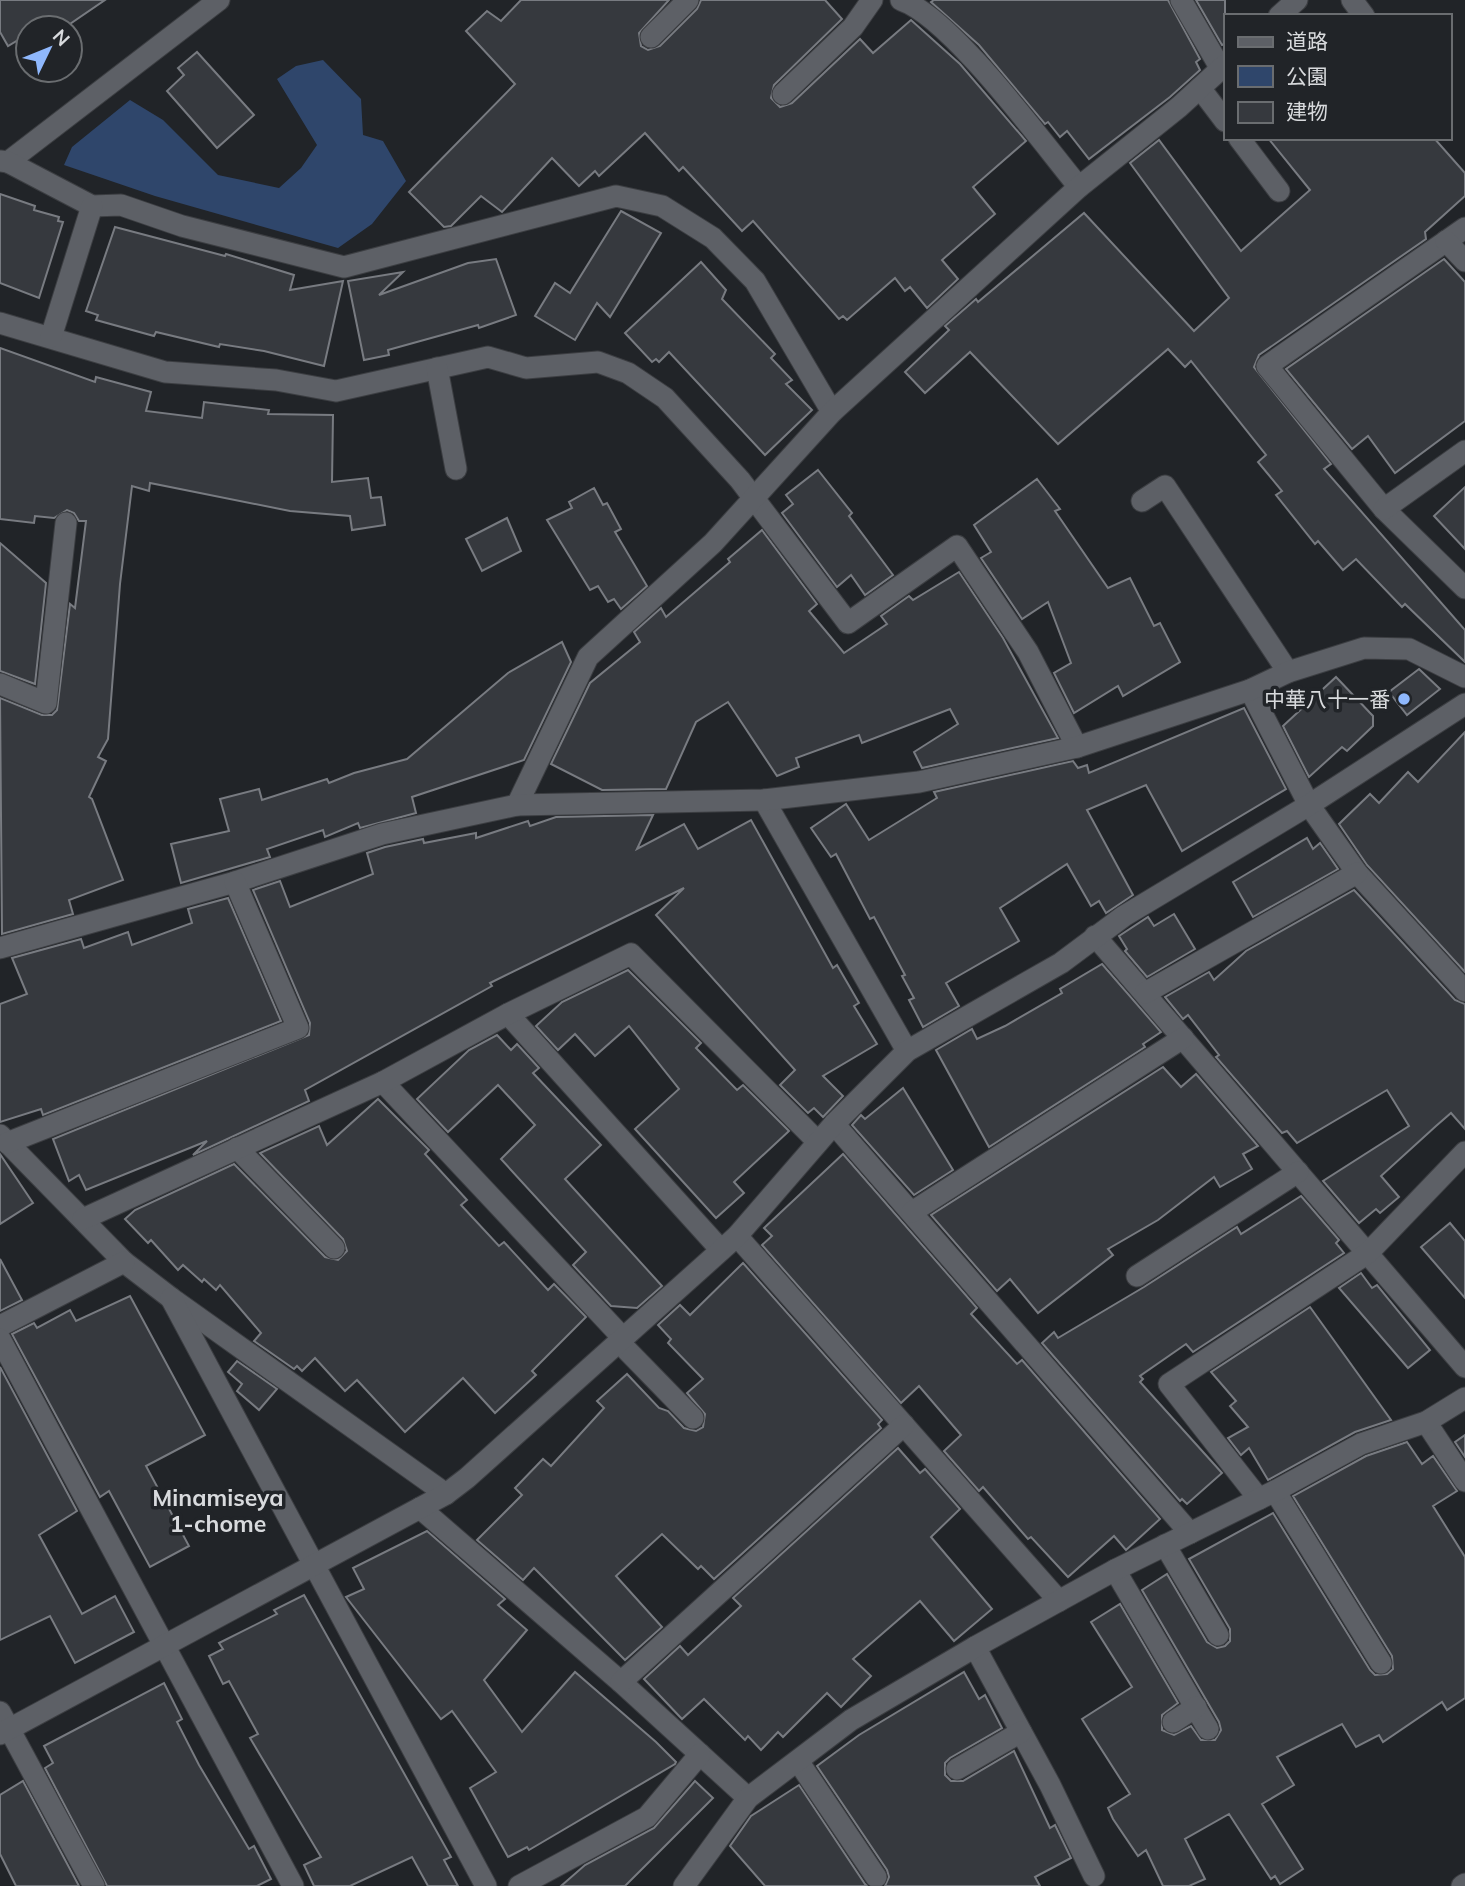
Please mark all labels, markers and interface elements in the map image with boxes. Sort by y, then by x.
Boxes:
north arrow [14,14,84,84]
legend [1224,14,1451,140]
text: N [48,24,75,51]
text: 道路 [1286,28,1328,54]
text: 公園 [1286,63,1328,89]
text: 建物 [1286,98,1328,124]
place label: 中華八十一番 [1264,686,1390,712]
marker: 中華八十一番 [1396,691,1412,707]
district label: Minamiseya 1-chome [152,1483,284,1538]

